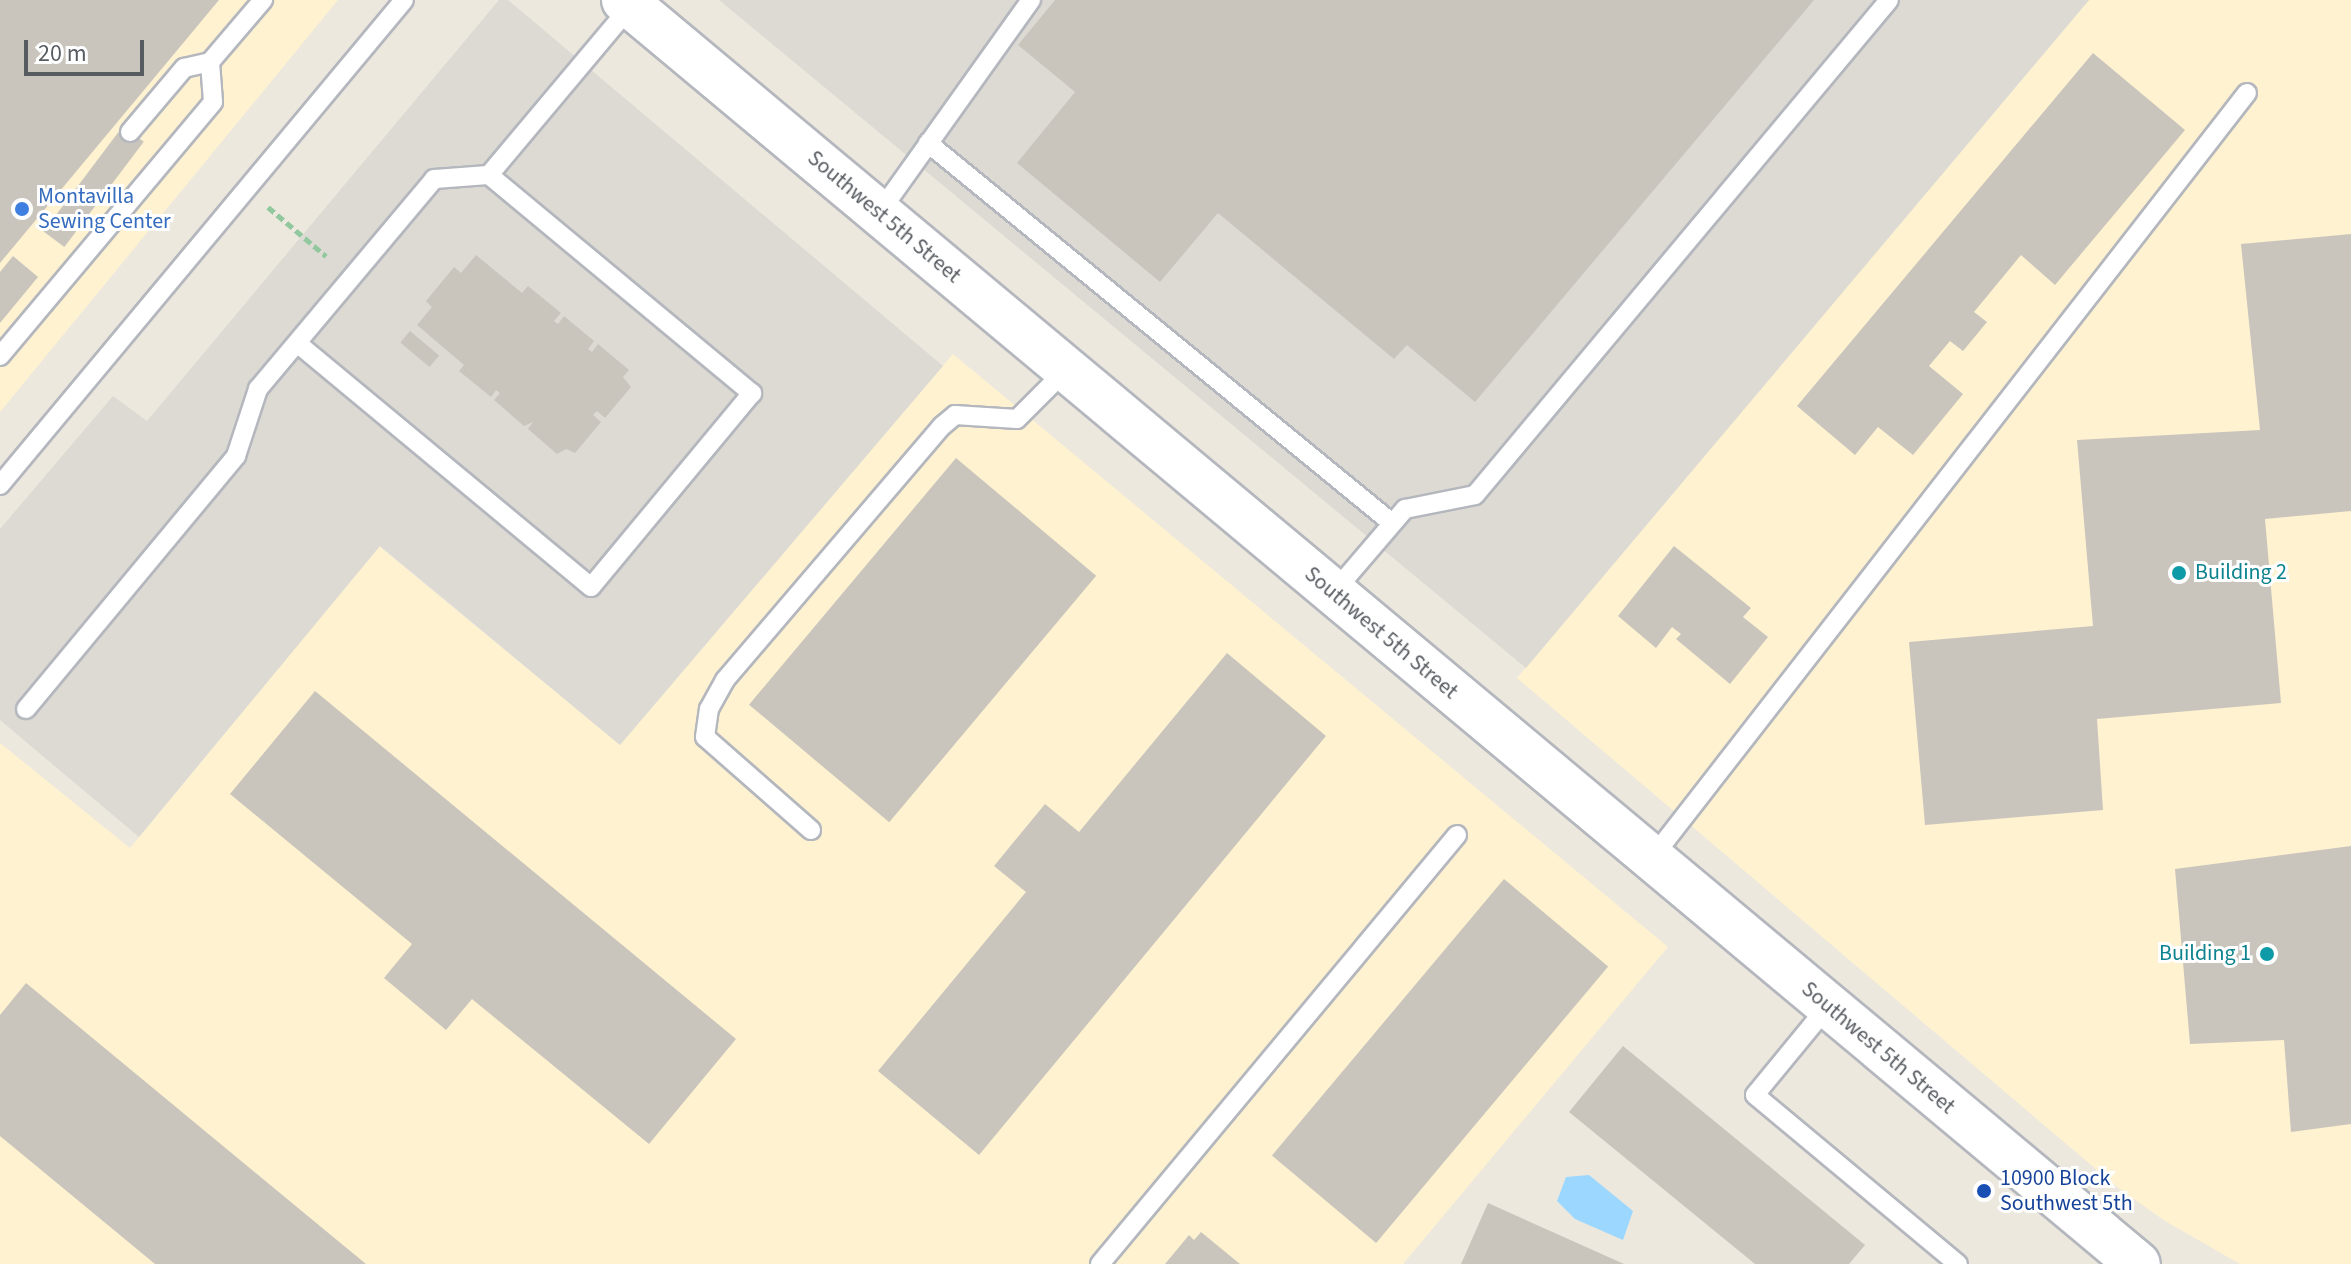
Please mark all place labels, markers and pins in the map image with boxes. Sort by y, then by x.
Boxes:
place label: Montavilla Sewing Center [38,183,171,234]
marker: Montavilla Sewing Center [13,200,31,218]
place label: Building 2 [2195,560,2287,586]
marker: Building 2 [2170,564,2188,582]
place label: Building 1 [2159,941,2251,967]
marker: Building 1 [2258,945,2276,963]
place label: 10900 Block Southwest 5th [2000,1165,2133,1216]
marker: 10900 Block Southwest 5th [1975,1182,1993,1200]

